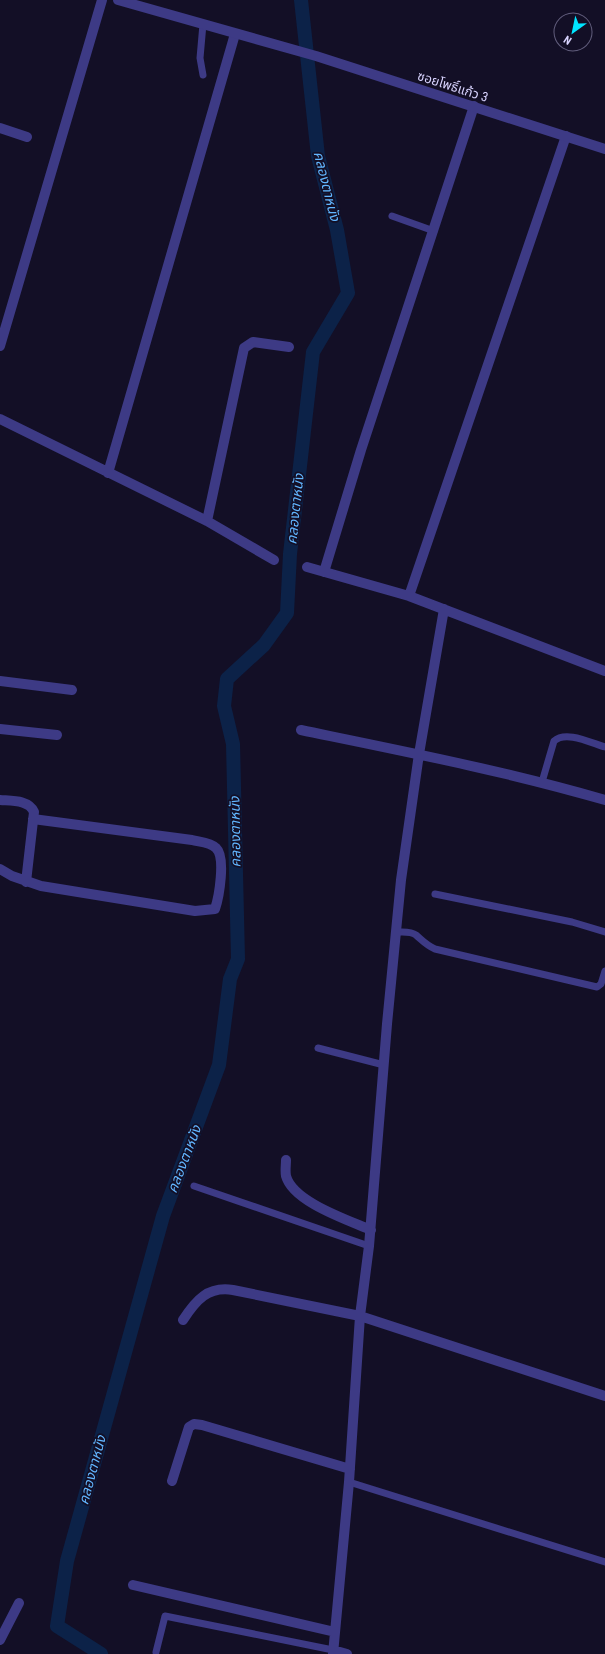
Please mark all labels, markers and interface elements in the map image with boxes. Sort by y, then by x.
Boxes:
north arrow [553,12,593,52]
text: N [561,33,574,47]
street label: ซอยโพธิ์แก้ว 3 [416,68,490,105]
water label: คลองตาหนัง [311,150,344,224]
water label: คลองตาหนัง [283,471,307,545]
water label: คลองตาหนัง [226,795,244,868]
water label: คลองตาหนัง [164,1122,205,1195]
water label: คลองตาหนัง [75,1432,109,1506]

